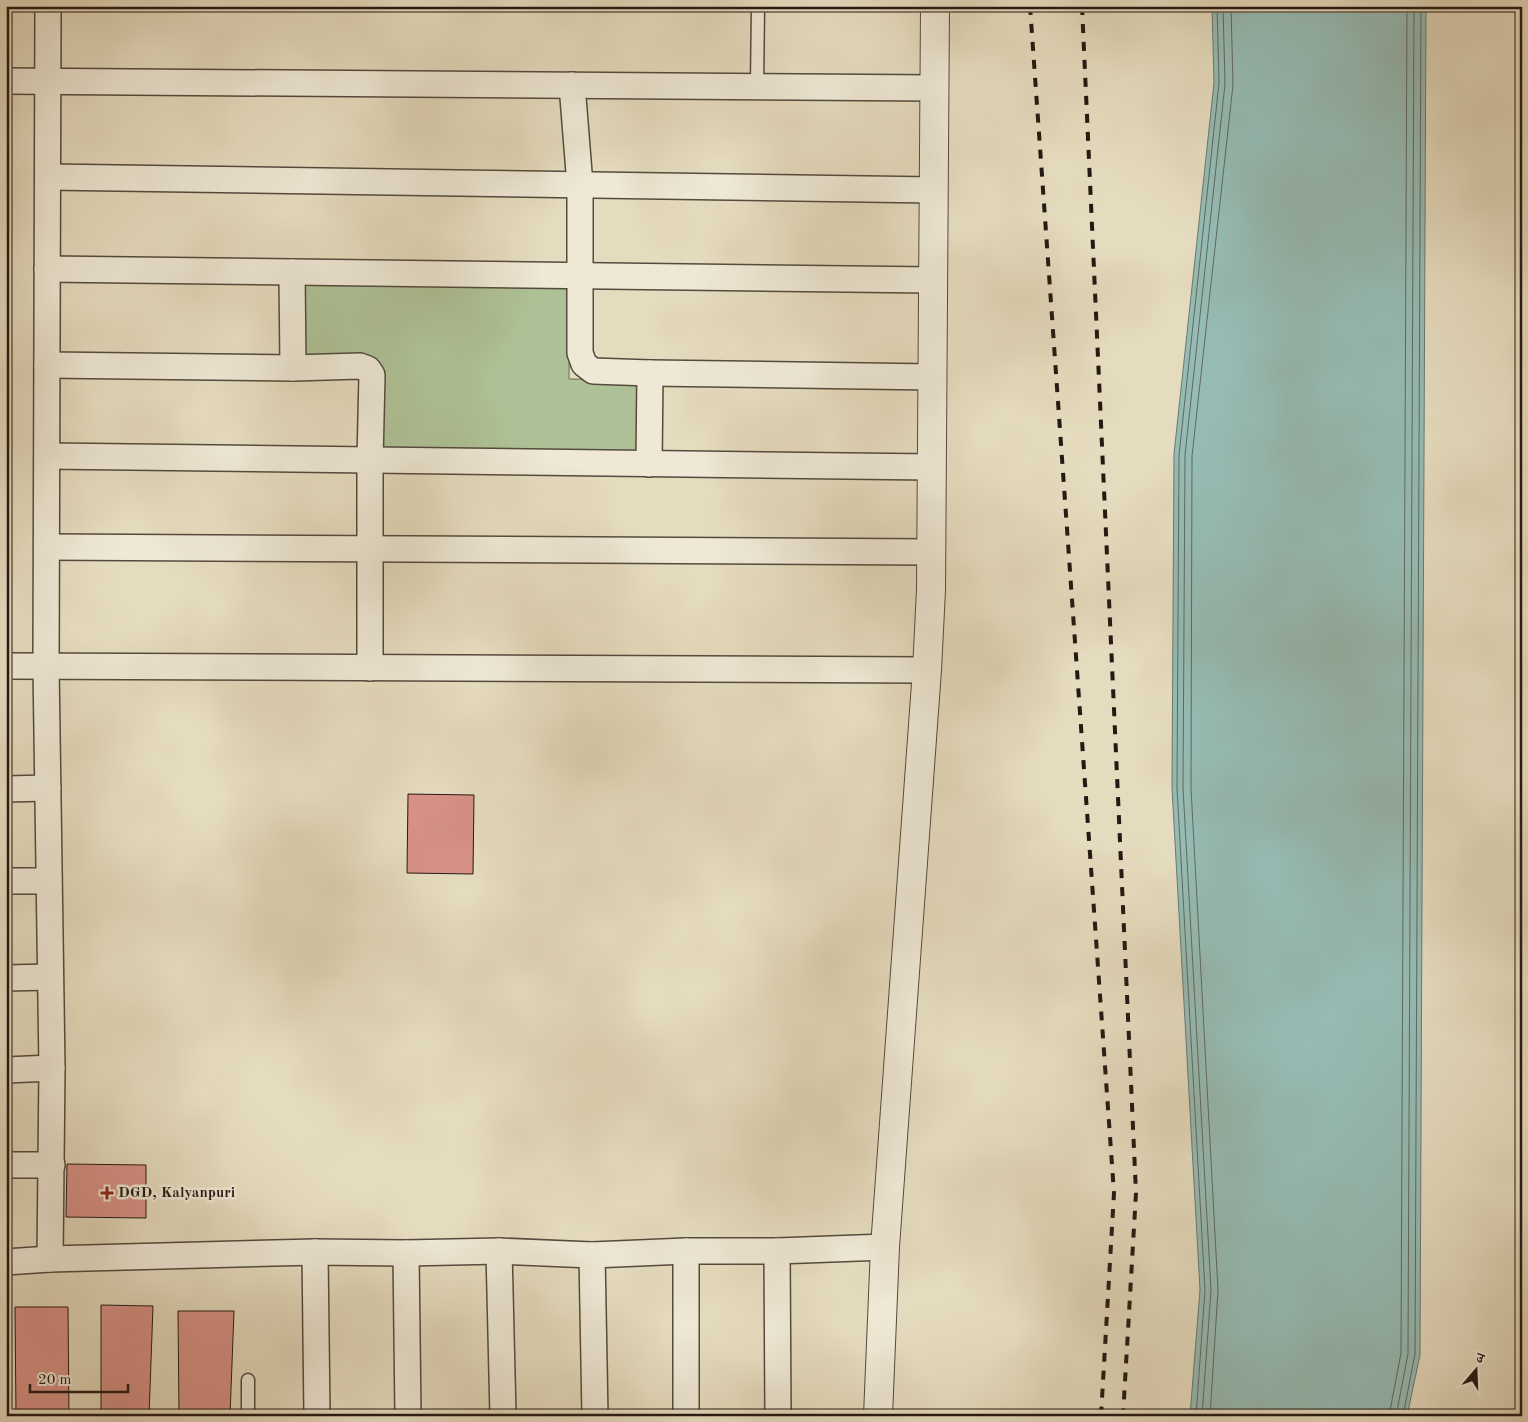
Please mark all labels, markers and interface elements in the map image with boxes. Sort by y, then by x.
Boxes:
marker: DGD, Kalyanpuri [100,1186,114,1200]
place label: DGD, Kalyanpuri [118,1186,235,1201]
north arrow [1450,1344,1500,1394]
text: उ [1473,1351,1486,1367]
scale bar [30,1362,128,1394]
text: 20 m [38,1373,72,1388]

